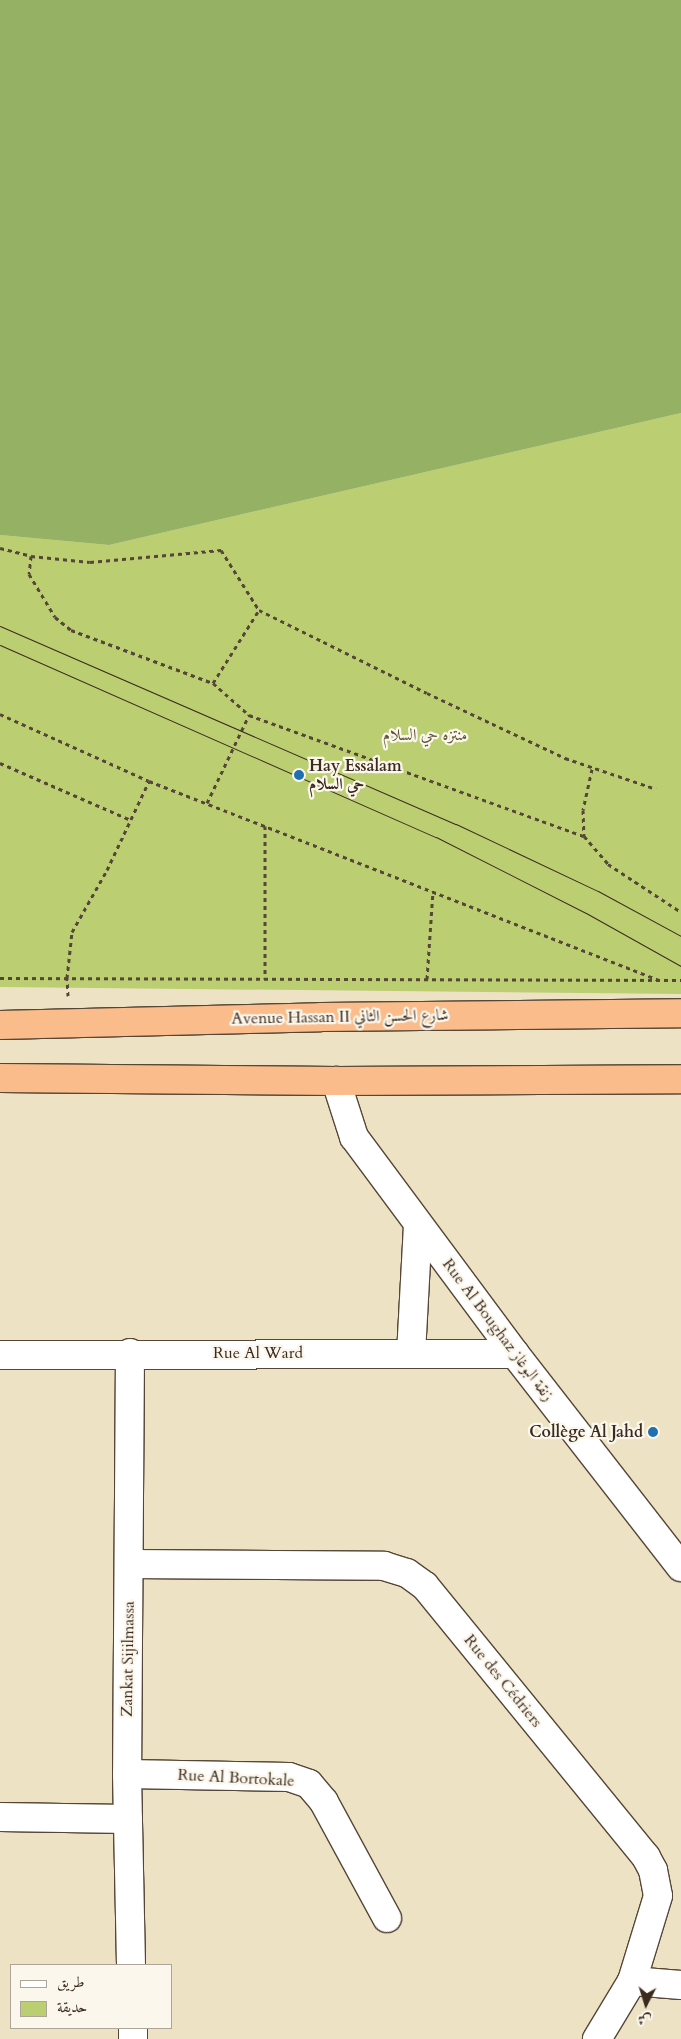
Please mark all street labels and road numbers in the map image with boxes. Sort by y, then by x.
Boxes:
street label: Avenue Hassan II شارع الحسن الثاني [231,1006,449,1028]
street label: Rue Al Boughaz زنقة البوغاز [438,1255,558,1405]
street label: Rue Al Ward [213,1343,303,1363]
street label: Zankat Sijilmassa [117,1601,139,1717]
street label: Rue des Cédriers [460,1631,546,1731]
street label: Rue Al Bortokale [177,1765,295,1791]

